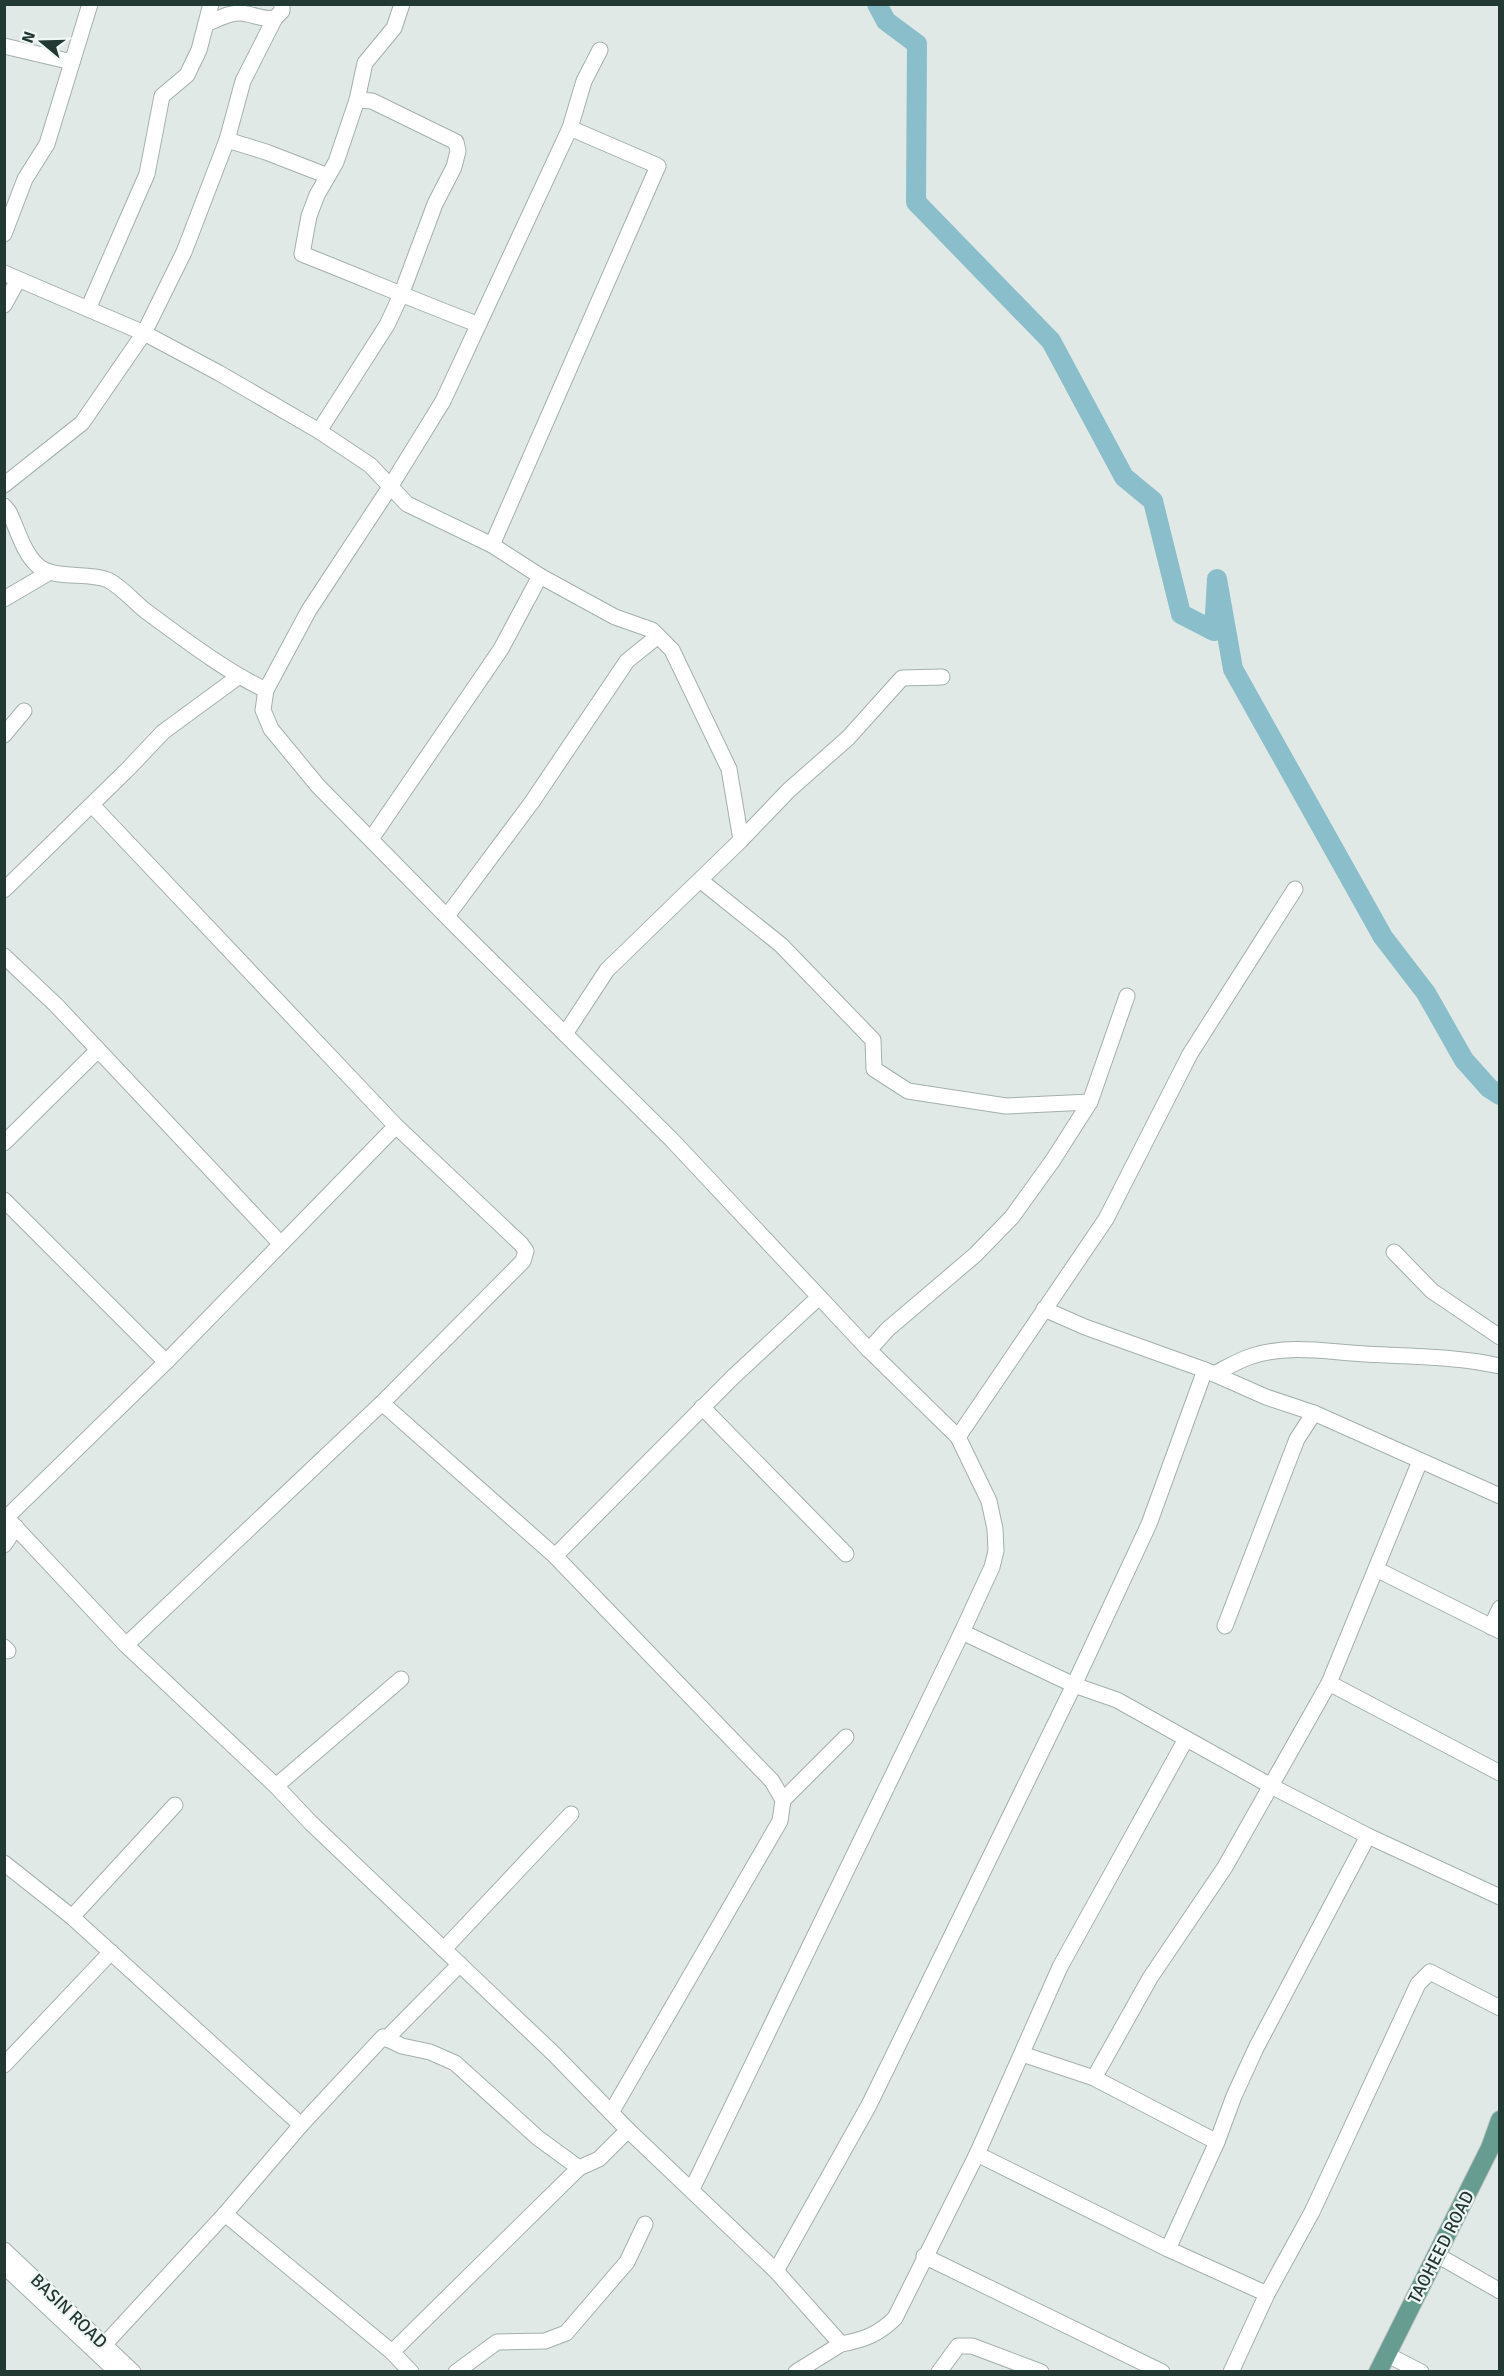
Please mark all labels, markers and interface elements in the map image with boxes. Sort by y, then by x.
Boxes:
north arrow [12,12,72,72]
text: N [17,29,40,46]
street label: TAOHEED ROAD [1403,2187,1479,2307]
street label: BASIN ROAD [26,2269,112,2353]

